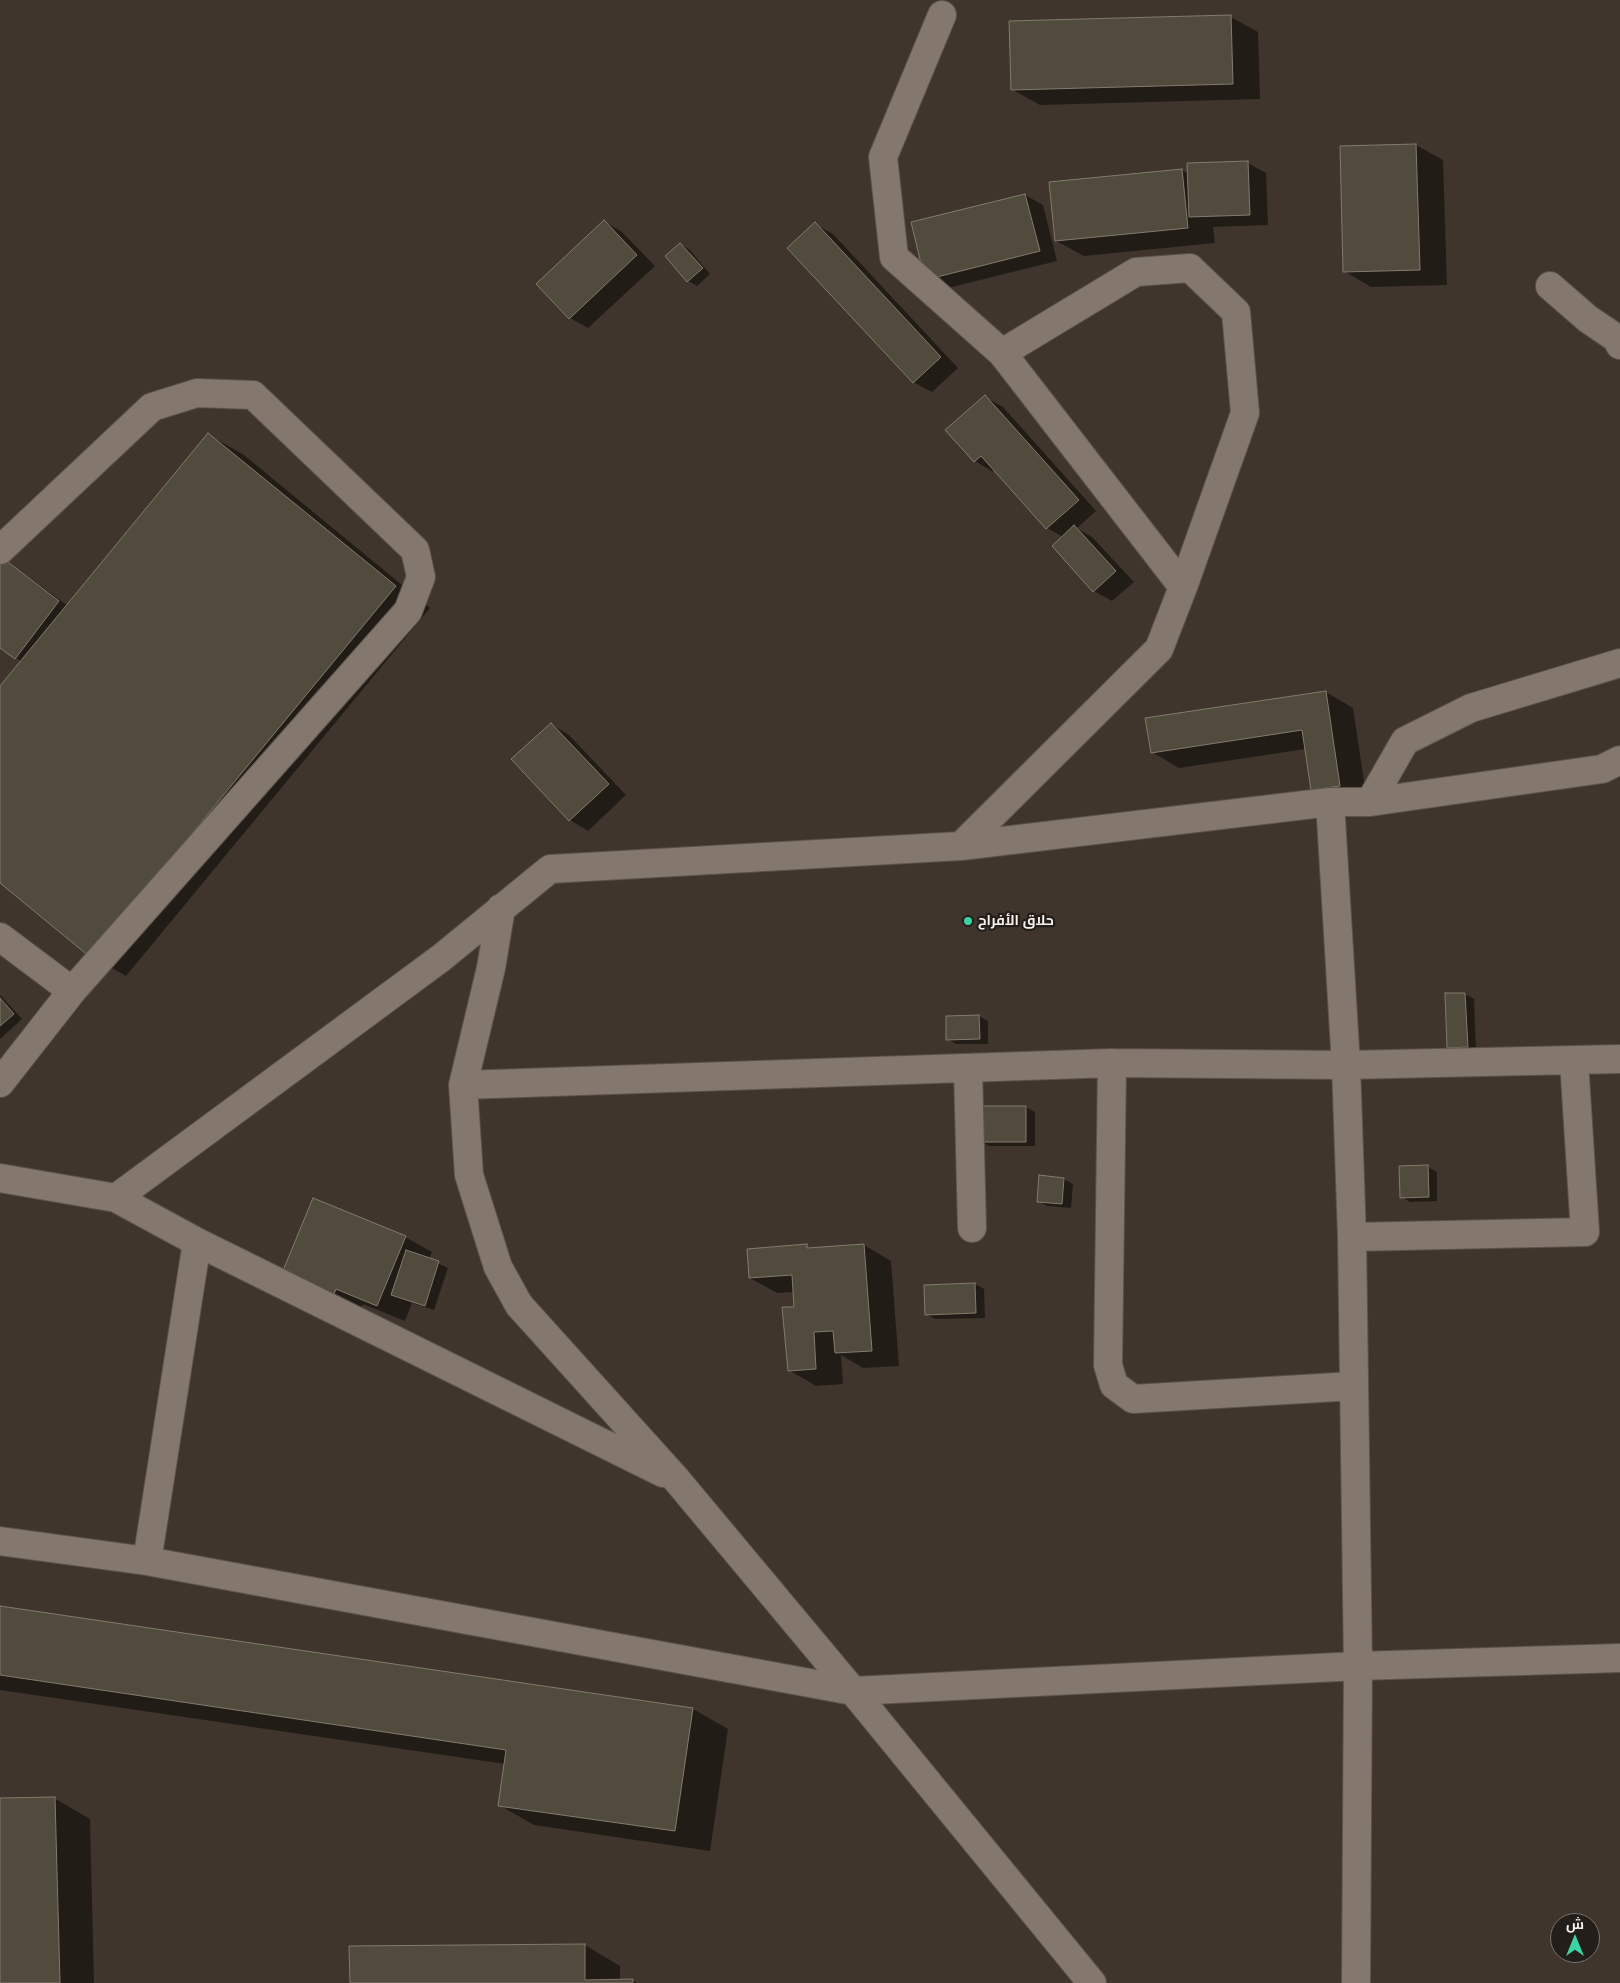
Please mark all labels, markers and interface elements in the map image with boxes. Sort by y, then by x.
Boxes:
place label: حلاق الأفراح [978,913,1054,929]
marker: حلاق الأفراح [962,915,974,927]
north arrow [1550,1913,1600,1963]
text: ش [1566,1915,1584,1933]

